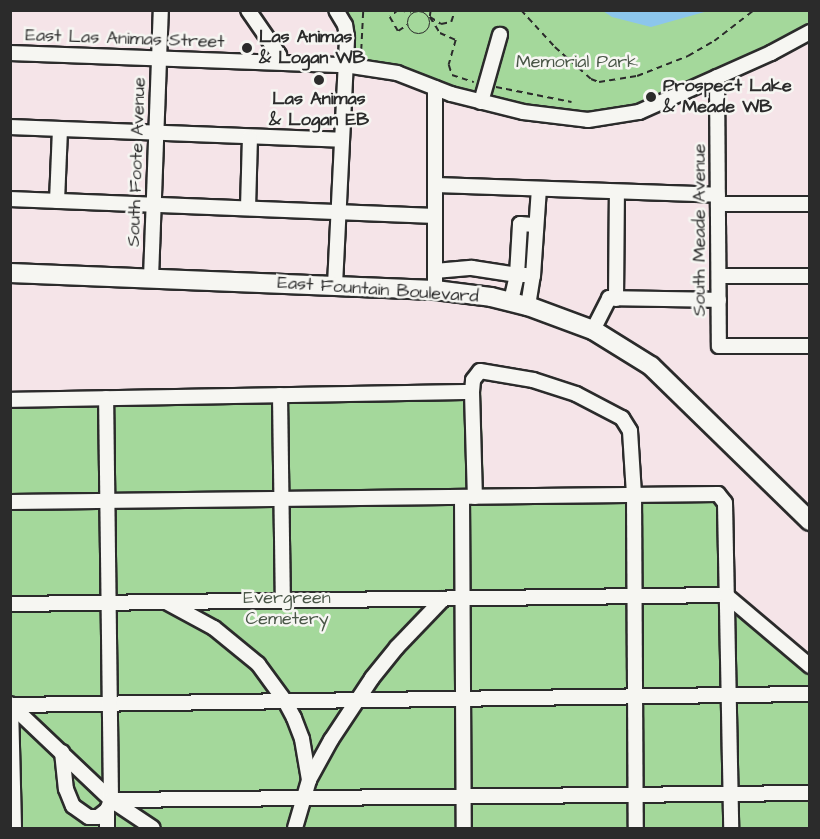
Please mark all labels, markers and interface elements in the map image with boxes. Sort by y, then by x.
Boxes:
street label: East Las Animas Street [25,25,225,53]
place label: Las Animas & Logan WB [259,27,365,70]
marker: Las Animas & Logan WB [240,41,254,55]
park label: Memorial Park [516,51,638,73]
marker: Las Animas & Logan EB [312,73,326,87]
place label: Prospect Lake & Meade WB [663,76,792,118]
street label: South Foote Avenue [123,77,151,247]
place label: Las Animas & Logan EB [269,89,369,132]
marker: Prospect Lake & Meade WB [644,90,658,104]
street label: South Meade Avenue [689,144,711,316]
street label: East Fountain Boulevard [277,272,479,308]
park label: Evergreen Cemetery [243,588,331,630]

